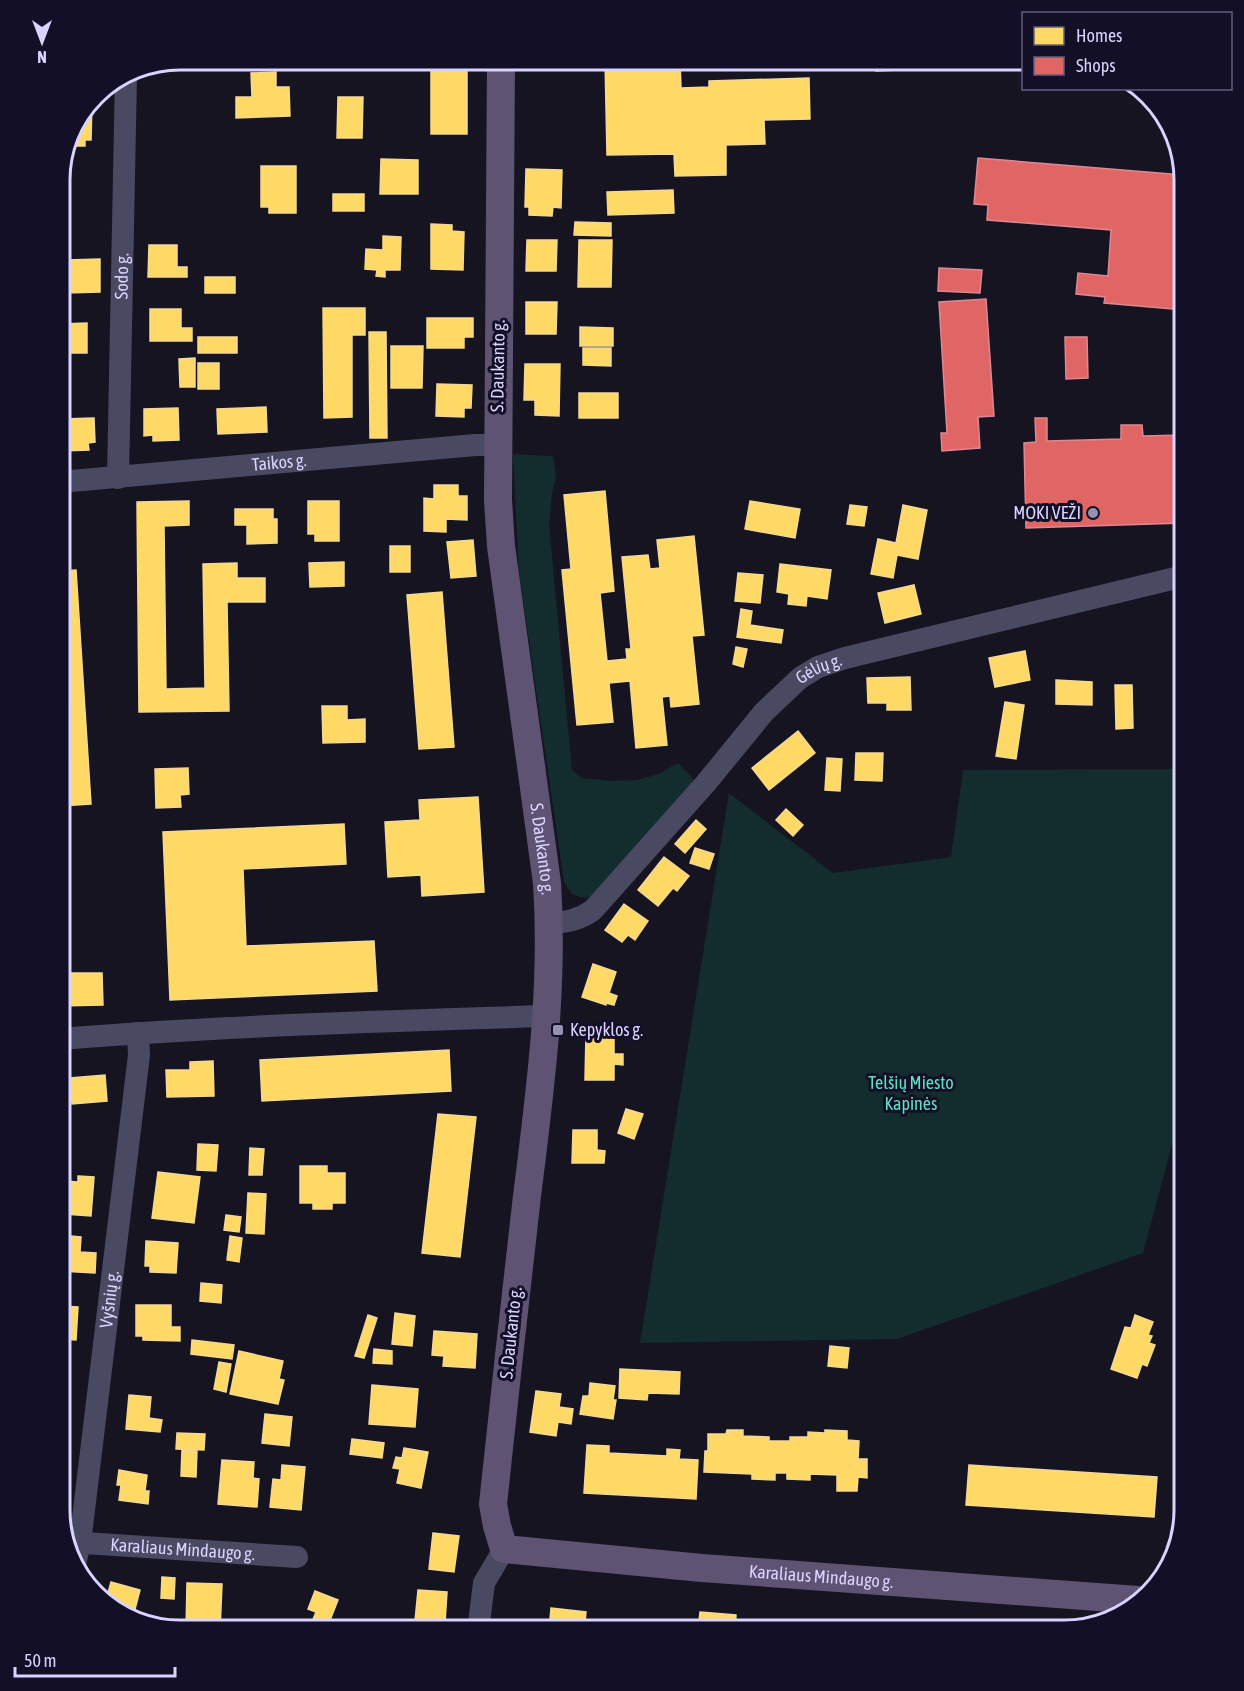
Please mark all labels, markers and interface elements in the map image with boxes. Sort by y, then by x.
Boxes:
north arrow [12,12,72,72]
legend [1022,12,1232,90]
text: Homes [1076,25,1122,46]
text: N [37,48,47,66]
text: Shops [1076,55,1116,76]
street label: Sodo g. [111,253,132,299]
street label: S. Daukanto g. [486,320,509,412]
street label: Taikos g. [251,449,307,475]
place label: MOKI VEŽI [1013,502,1081,523]
marker: MOKI VEŽI [1086,506,1100,520]
street label: Gėlių g. [792,649,844,688]
street label: S. Daukanto g. [526,802,559,895]
place label: Kepyklos g. [570,1019,643,1040]
marker: Kepyklos g. [551,1023,565,1037]
park label: Telšių Miesto Kapinės [868,1072,954,1114]
street label: Vyšnių g. [95,1269,123,1329]
street label: S. Daukanto g. [495,1286,526,1380]
street label: Karaliaus Mindaugo g. [110,1534,256,1564]
street label: Karaliaus Mindaugo g. [748,1560,894,1592]
scale bar [15,1640,176,1678]
text: 50 m [24,1650,56,1671]

